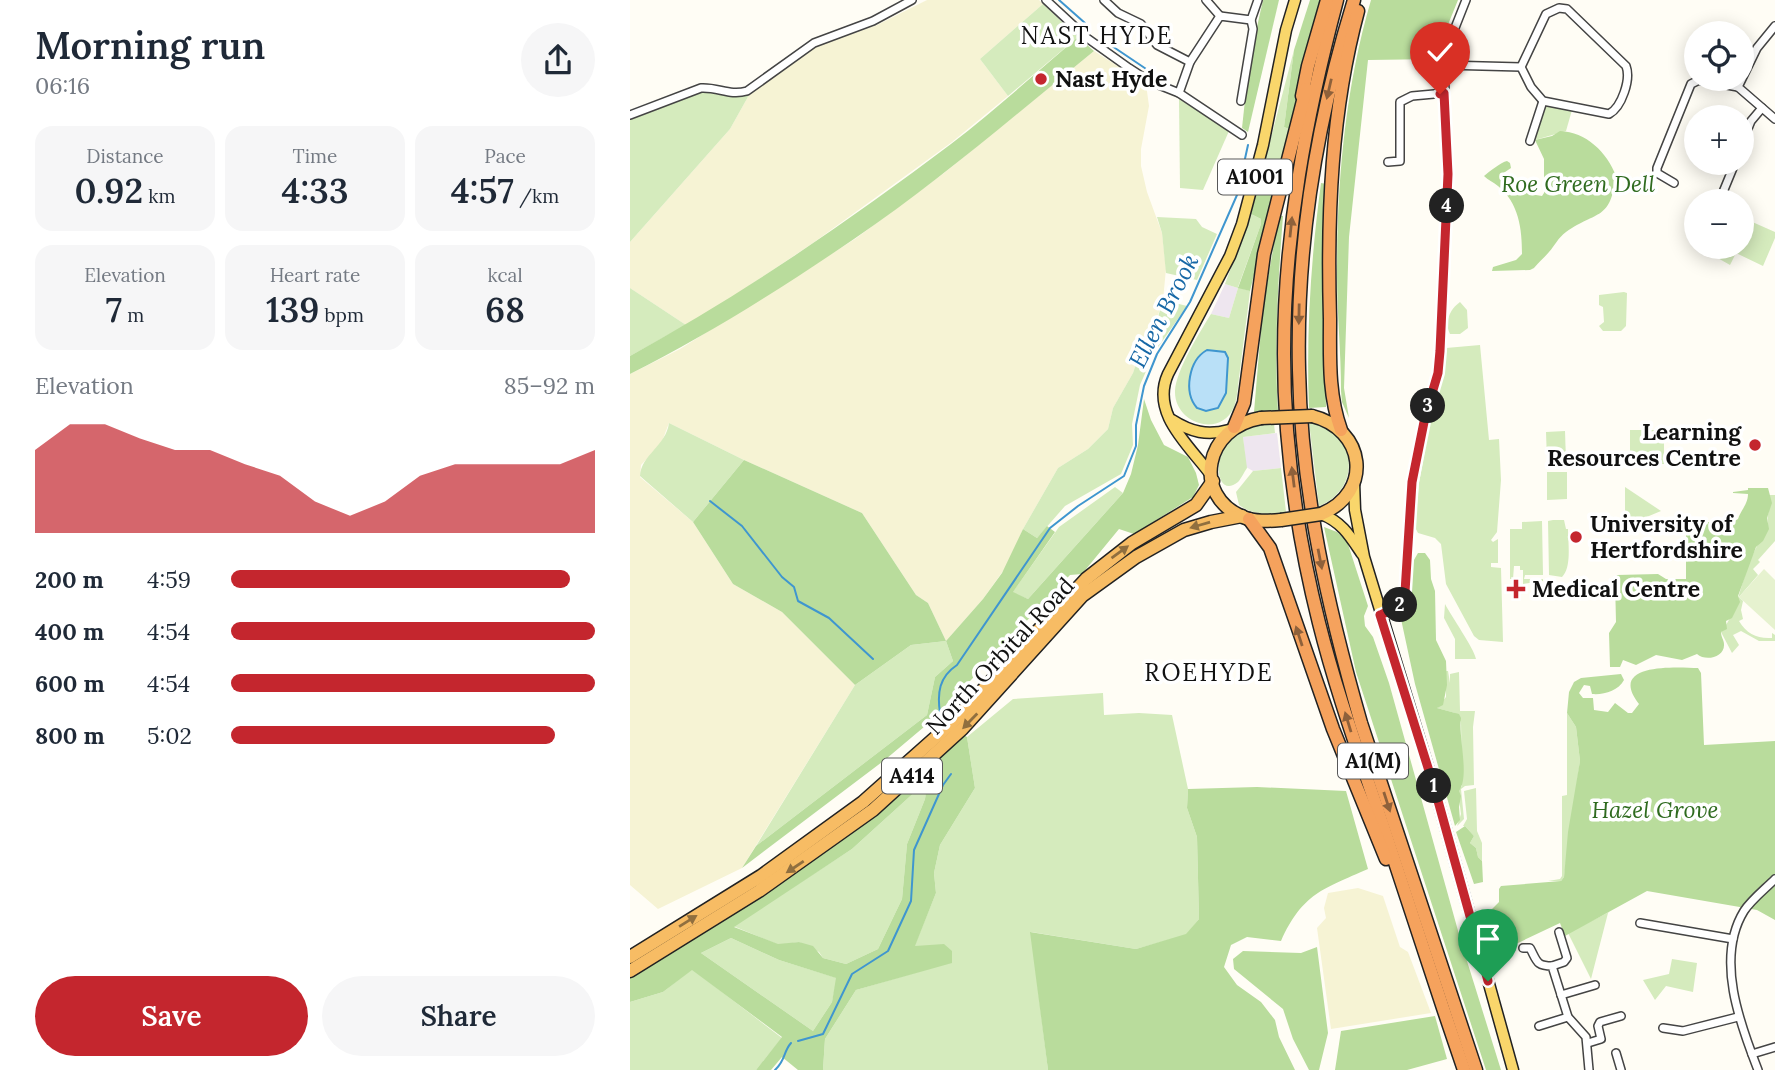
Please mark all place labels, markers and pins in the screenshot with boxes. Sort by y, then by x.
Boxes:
pin [1410,22,1470,94]
place label: Nast Hyde [1055,64,1167,93]
marker: Nast Hyde [1033,71,1049,87]
pin: 4 [1430,188,1464,224]
pin: 3 [1410,388,1446,424]
place label: Learning Resources Centre [1547,417,1742,472]
marker: Learning Resources Centre [1747,437,1763,453]
place label: University of Hertfordshire [1590,509,1743,564]
marker: University of Hertfordshire [1568,529,1584,545]
place label: Medical Centre [1532,574,1700,603]
marker: Medical Centre [1506,579,1526,599]
pin: 2 [1382,588,1418,622]
pin: 1 [1416,768,1452,804]
pin [1458,909,1518,981]

